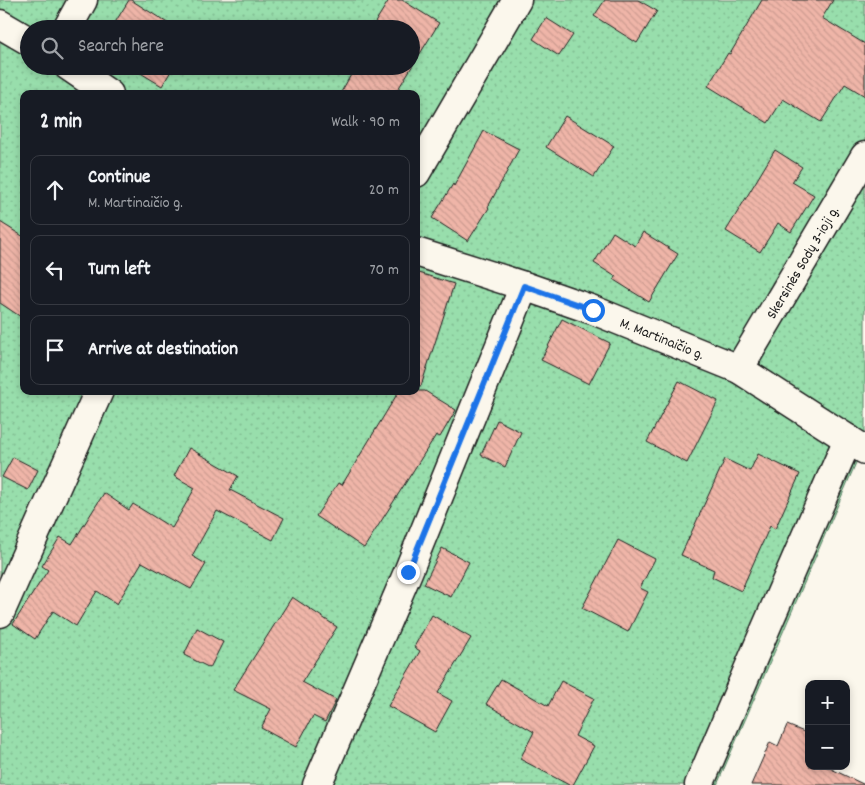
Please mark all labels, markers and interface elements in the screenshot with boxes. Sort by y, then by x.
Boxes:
search box [20,20,420,75]
icon: search [38,34,66,62]
text: Search here [78,34,164,61]
text: 2 min [40,108,82,138]
text: Walk · 90 m [331,111,400,134]
text: Continue [88,165,150,192]
icon: ahead [41,176,69,204]
text: 20 m [369,179,399,202]
text: M. Martinaičio g. [88,192,183,215]
street label: Skersinės Sodų 3-ioji g. [762,203,846,324]
icon: left [41,256,69,284]
text: Turn left [88,257,151,284]
text: 70 m [369,259,399,282]
route start [582,299,605,322]
street label: M. Martinaičio g. [616,313,707,367]
icon: arrive [41,336,69,364]
text: Arrive at destination [88,337,238,364]
route end [397,561,420,584]
map controls [805,680,850,770]
button: + [805,680,850,725]
button: − [805,725,850,770]

